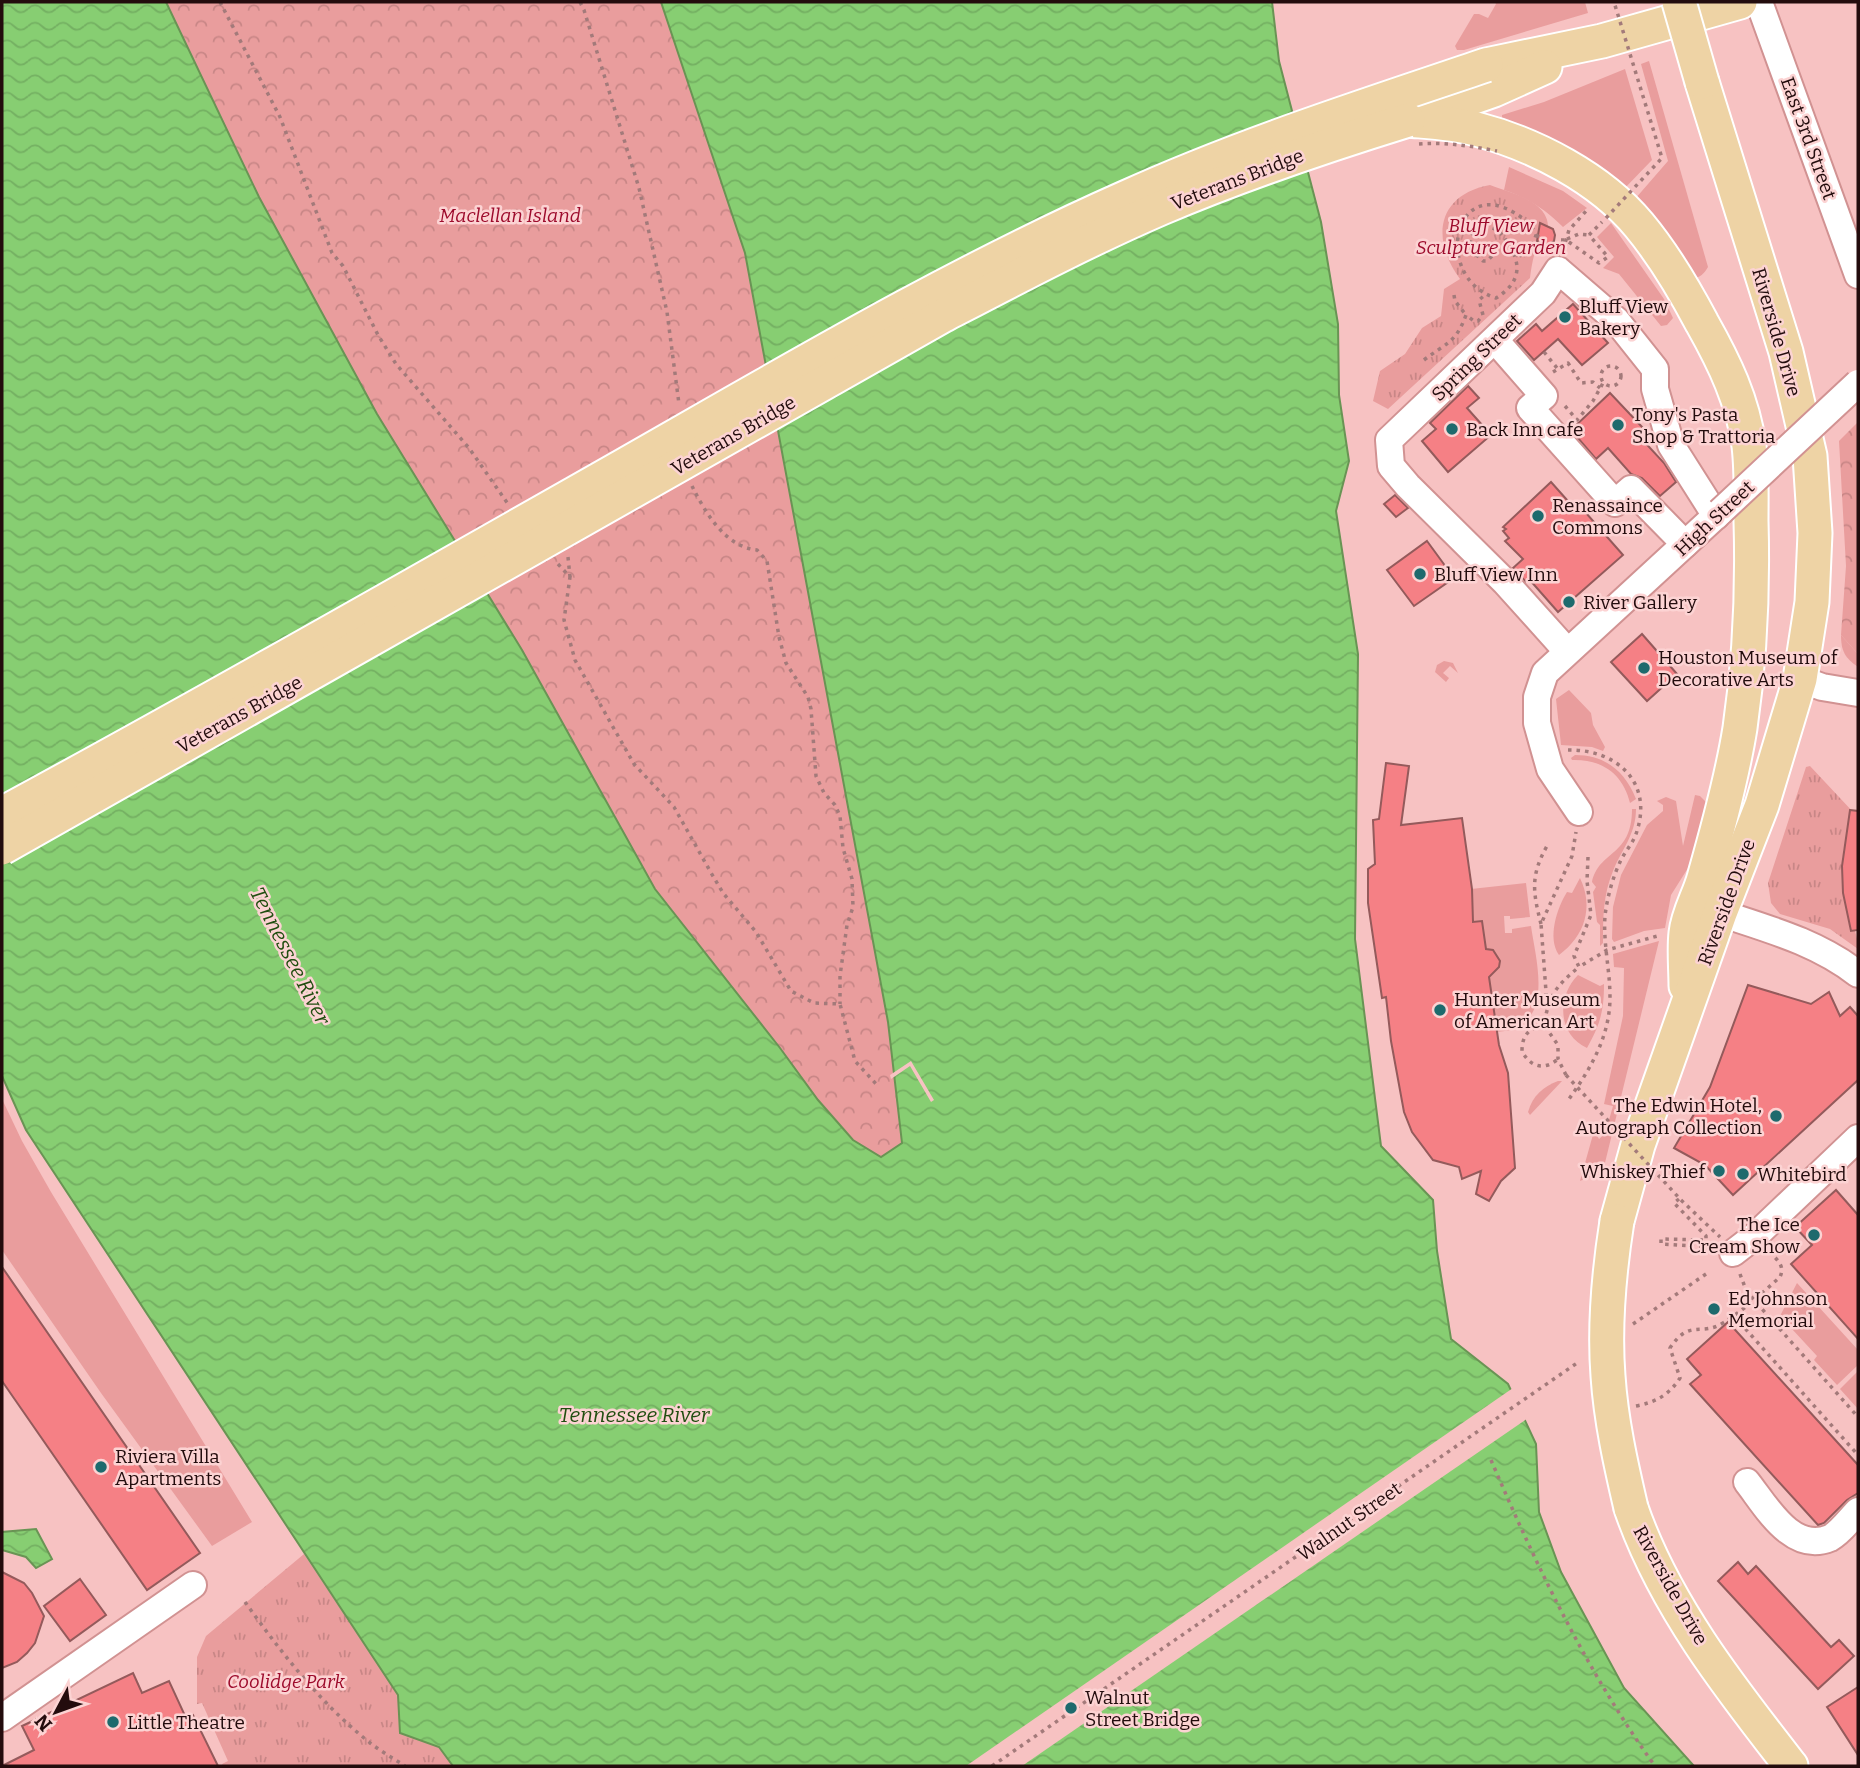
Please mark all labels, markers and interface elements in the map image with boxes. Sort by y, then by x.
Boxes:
street label: East 3rd Street [1776,74,1841,203]
street label: Veterans Bridge [1168,144,1307,215]
park label: Maclellan Island [439,204,581,227]
park label: Bluff View Sculpture Garden [1416,214,1566,259]
street label: Riverside Drive [1747,265,1806,399]
place label: Bluff View Bakery [1579,295,1669,340]
street label: Spring Street [1427,309,1526,406]
marker: Bluff View Bakery [1557,309,1573,325]
street label: Veterans Bridge [667,390,800,480]
place label: Tony's Pasta Shop & Trattoria [1632,403,1776,448]
marker: Tony's Pasta Shop & Trattoria [1610,417,1626,433]
place label: Back Inn cafe [1466,418,1583,441]
marker: Back Inn cafe [1444,421,1460,437]
street label: High Street [1670,476,1759,561]
place label: Renassaince Commons [1552,494,1663,539]
marker: Renassaince Commons [1530,508,1546,524]
place label: Bluff View Inn [1434,563,1558,586]
marker: Bluff View Inn [1412,566,1428,582]
place label: River Gallery [1583,591,1698,614]
marker: River Gallery [1561,594,1577,610]
place label: Houston Museum of Decorative Arts [1658,646,1839,691]
marker: Houston Museum of Decorative Arts [1636,660,1652,676]
street label: Veterans Bridge [172,670,306,758]
street label: Riverside Drive [1693,836,1760,968]
water label: Tennessee River [244,883,336,1030]
place label: Hunter Museum of American Art [1454,988,1600,1033]
marker: Hunter Museum of American Art [1432,1002,1448,1018]
place label: The Edwin Hotel, Autograph Collection [1575,1094,1762,1139]
marker: The Edwin Hotel, Autograph Collection [1768,1108,1784,1124]
place label: Whiskey Thief [1580,1160,1706,1183]
marker: Whiskey Thief [1711,1163,1727,1179]
place label: Whitebird [1757,1163,1847,1186]
marker: Whitebird [1735,1166,1751,1182]
place label: The Ice Cream Show [1689,1213,1801,1258]
marker: The Ice Cream Show [1806,1227,1822,1243]
place label: Ed Johnson Memorial [1728,1287,1827,1332]
marker: Ed Johnson Memorial [1706,1301,1722,1317]
water label: Tennessee River [559,1402,711,1428]
place label: Riviera Villa Apartments [115,1445,221,1490]
marker: Riviera Villa Apartments [93,1459,109,1475]
street label: Walnut Street [1293,1477,1406,1566]
street label: Riverside Drive [1628,1522,1713,1649]
park label: Coolidge Park [227,1670,346,1693]
north arrow [21,1677,91,1747]
place label: Walnut Street Bridge [1085,1686,1200,1731]
marker: Walnut Street Bridge [1063,1700,1079,1716]
text: N [30,1709,57,1736]
place label: Little Theatre [127,1711,245,1734]
marker: Little Theatre [105,1714,121,1730]

